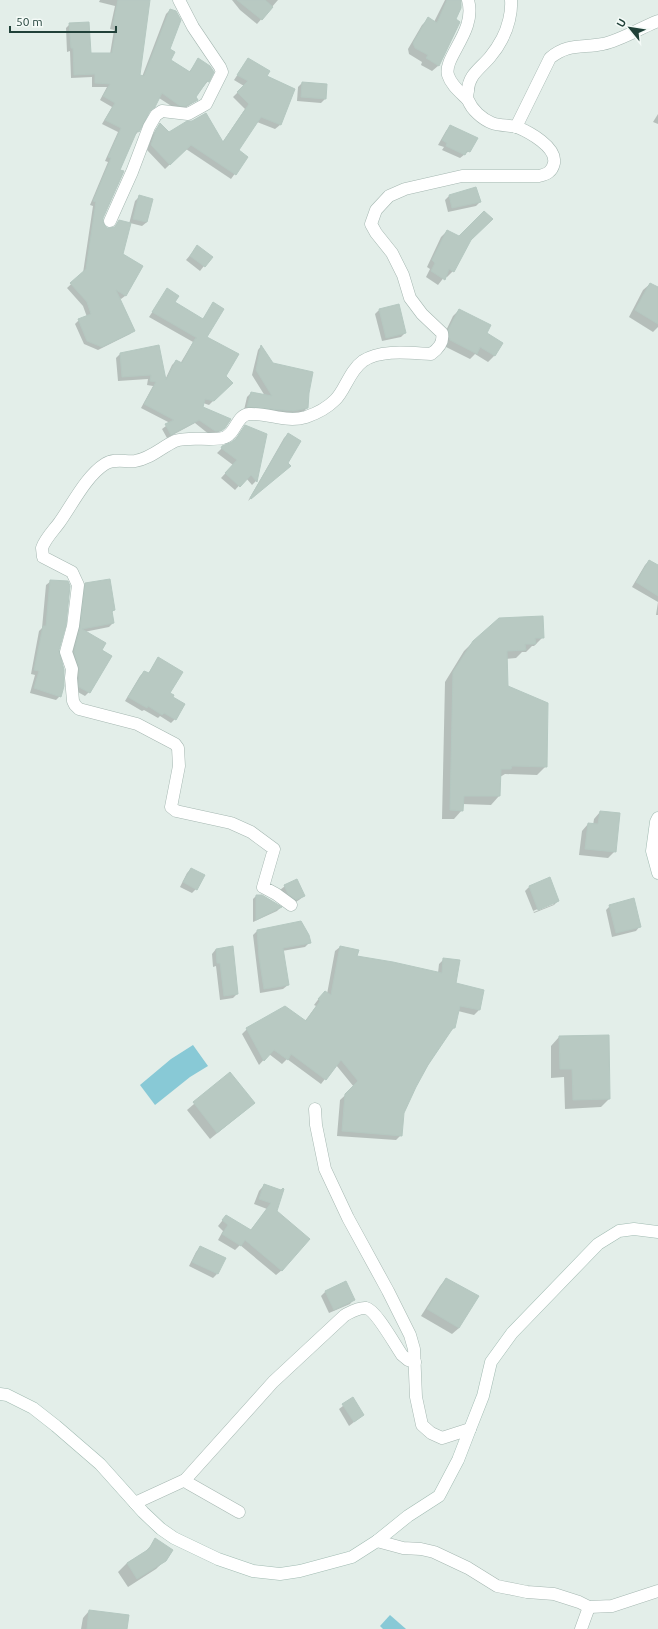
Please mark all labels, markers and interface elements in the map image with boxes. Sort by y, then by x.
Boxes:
scale bar [10,8,116,34]
north arrow [610,8,650,48]
text: 50 m [16,15,43,28]
text: U [614,17,628,29]

